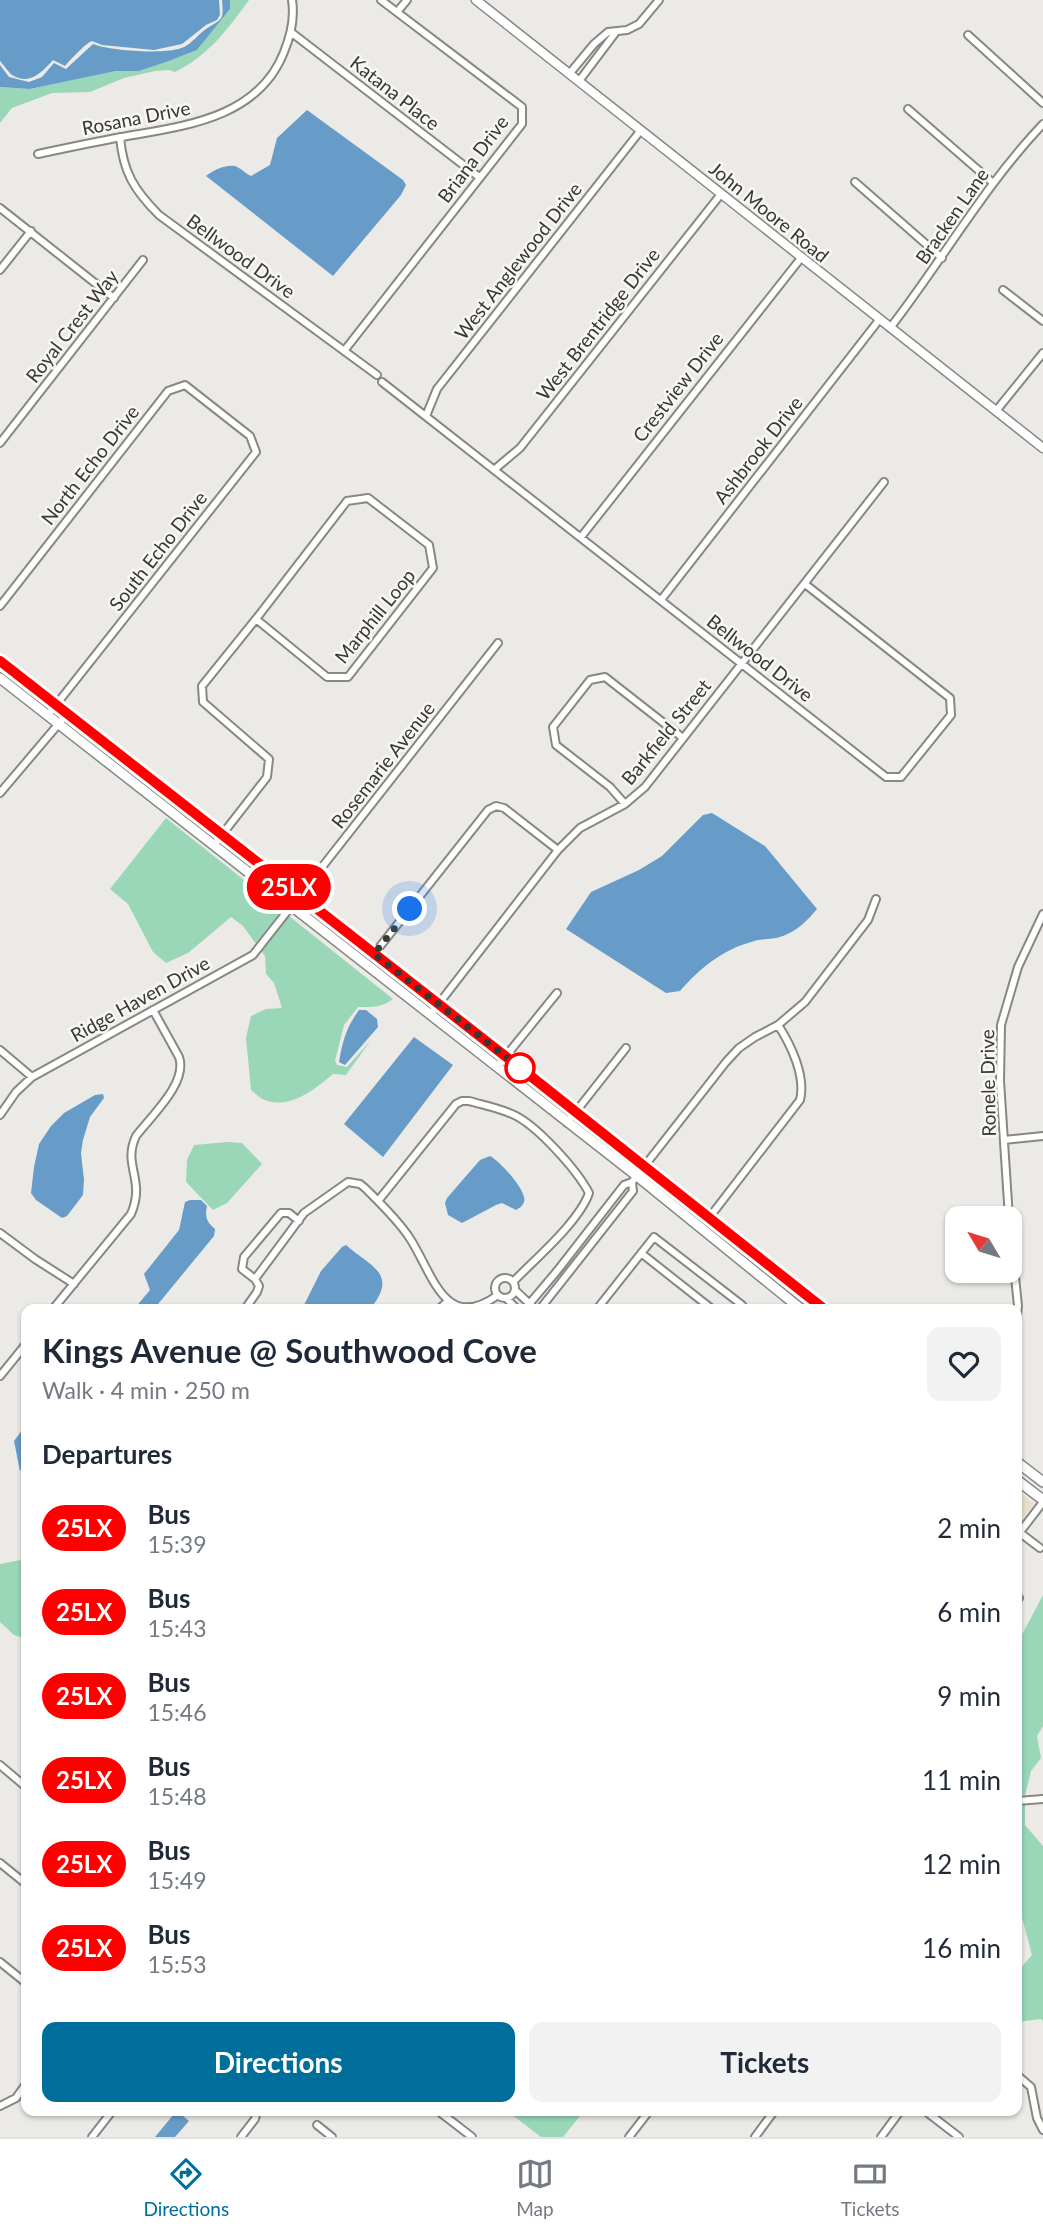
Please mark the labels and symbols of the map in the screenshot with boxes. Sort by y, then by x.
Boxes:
street label: Katana Place [346,51,445,135]
street label: Rosana Drive [80,96,192,139]
street label: Briana Drive [432,111,513,207]
street label: John Moore Road [705,156,834,267]
street label: Bracken Lane [910,163,993,268]
street label: West Anglewood Drive [449,178,586,344]
street label: Bellwood Drive [183,209,300,303]
street label: West Brentridge Drive [531,243,664,404]
street label: Royal Crest Way [20,265,123,387]
street label: Crestview Drive [628,327,728,446]
street label: Ashbrook Drive [708,391,807,508]
street label: North Echo Drive [36,400,143,529]
street label: South Echo Drive [104,486,211,615]
street label: Marphill Loop [330,564,420,667]
street label: Bellwood Drive [703,609,818,706]
street label: Barkfield Street [616,674,715,789]
street label: Rosemarie Avenue [326,697,439,832]
line badge: 25LX [240,864,338,910]
your location [392,891,427,926]
street label: Ridge Haven Drive [66,951,213,1046]
street label: Ronele Drive [975,1029,1000,1137]
unlabelled marker [505,1053,535,1083]
north arrow [945,1206,1022,1283]

